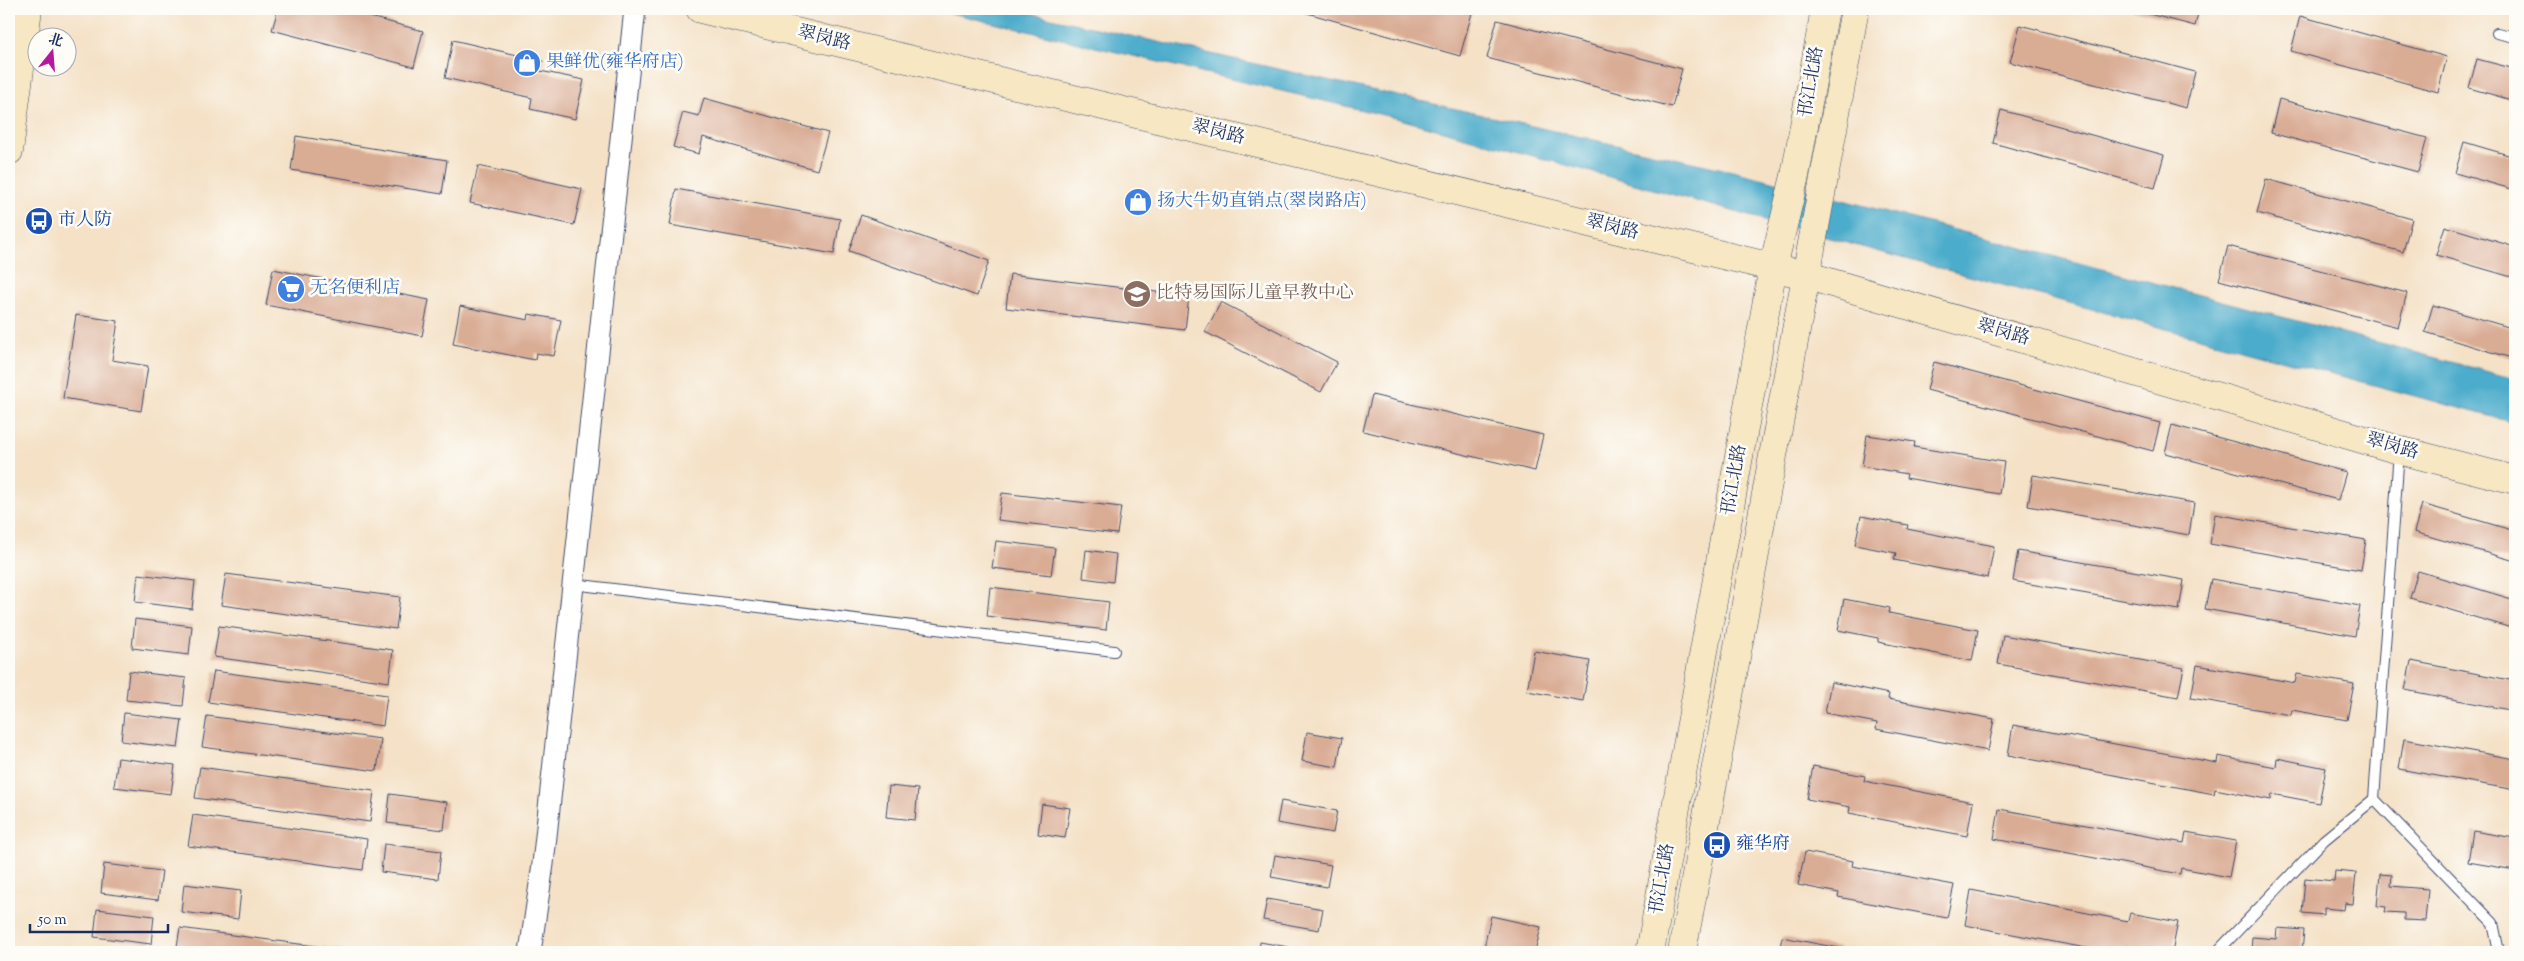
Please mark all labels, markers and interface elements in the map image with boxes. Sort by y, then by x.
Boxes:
street label: 翠岗路 [795,20,853,58]
north arrow [28,28,78,78]
text: 北 [46,30,65,53]
street label: 邗江北路 [1793,44,1831,120]
shop icon: 果鲜优(雍华府店) [512,48,542,78]
place label: 果鲜优(雍华府店) [546,50,684,76]
street label: 翠岗路 [1189,114,1247,152]
shop icon: 扬大牛奶直销点(翠岗路店) [1123,187,1153,217]
place label: 扬大牛奶直销点(翠岗路店) [1157,189,1367,215]
bus stop icon: 市人防 [24,206,54,236]
place label: 市人防 [58,208,112,234]
street label: 翠岗路 [1583,209,1641,247]
supermarket icon: 无名便利店 [276,274,306,304]
place label: 无名便利店 [310,276,400,302]
school or university icon: 比特易国际儿童早教中心 [1122,279,1152,309]
place label: 比特易国际儿童早教中心 [1156,281,1354,307]
street label: 翠岗路 [1973,313,2033,353]
street label: 翠岗路 [2362,427,2422,467]
street label: 邗江北路 [1716,442,1754,518]
bus stop icon: 雍华府 [1702,830,1732,860]
place label: 雍华府 [1736,832,1790,858]
street label: 邗江北路 [1644,841,1682,917]
scale bar [30,901,168,933]
text: 50 m [37,910,67,931]

